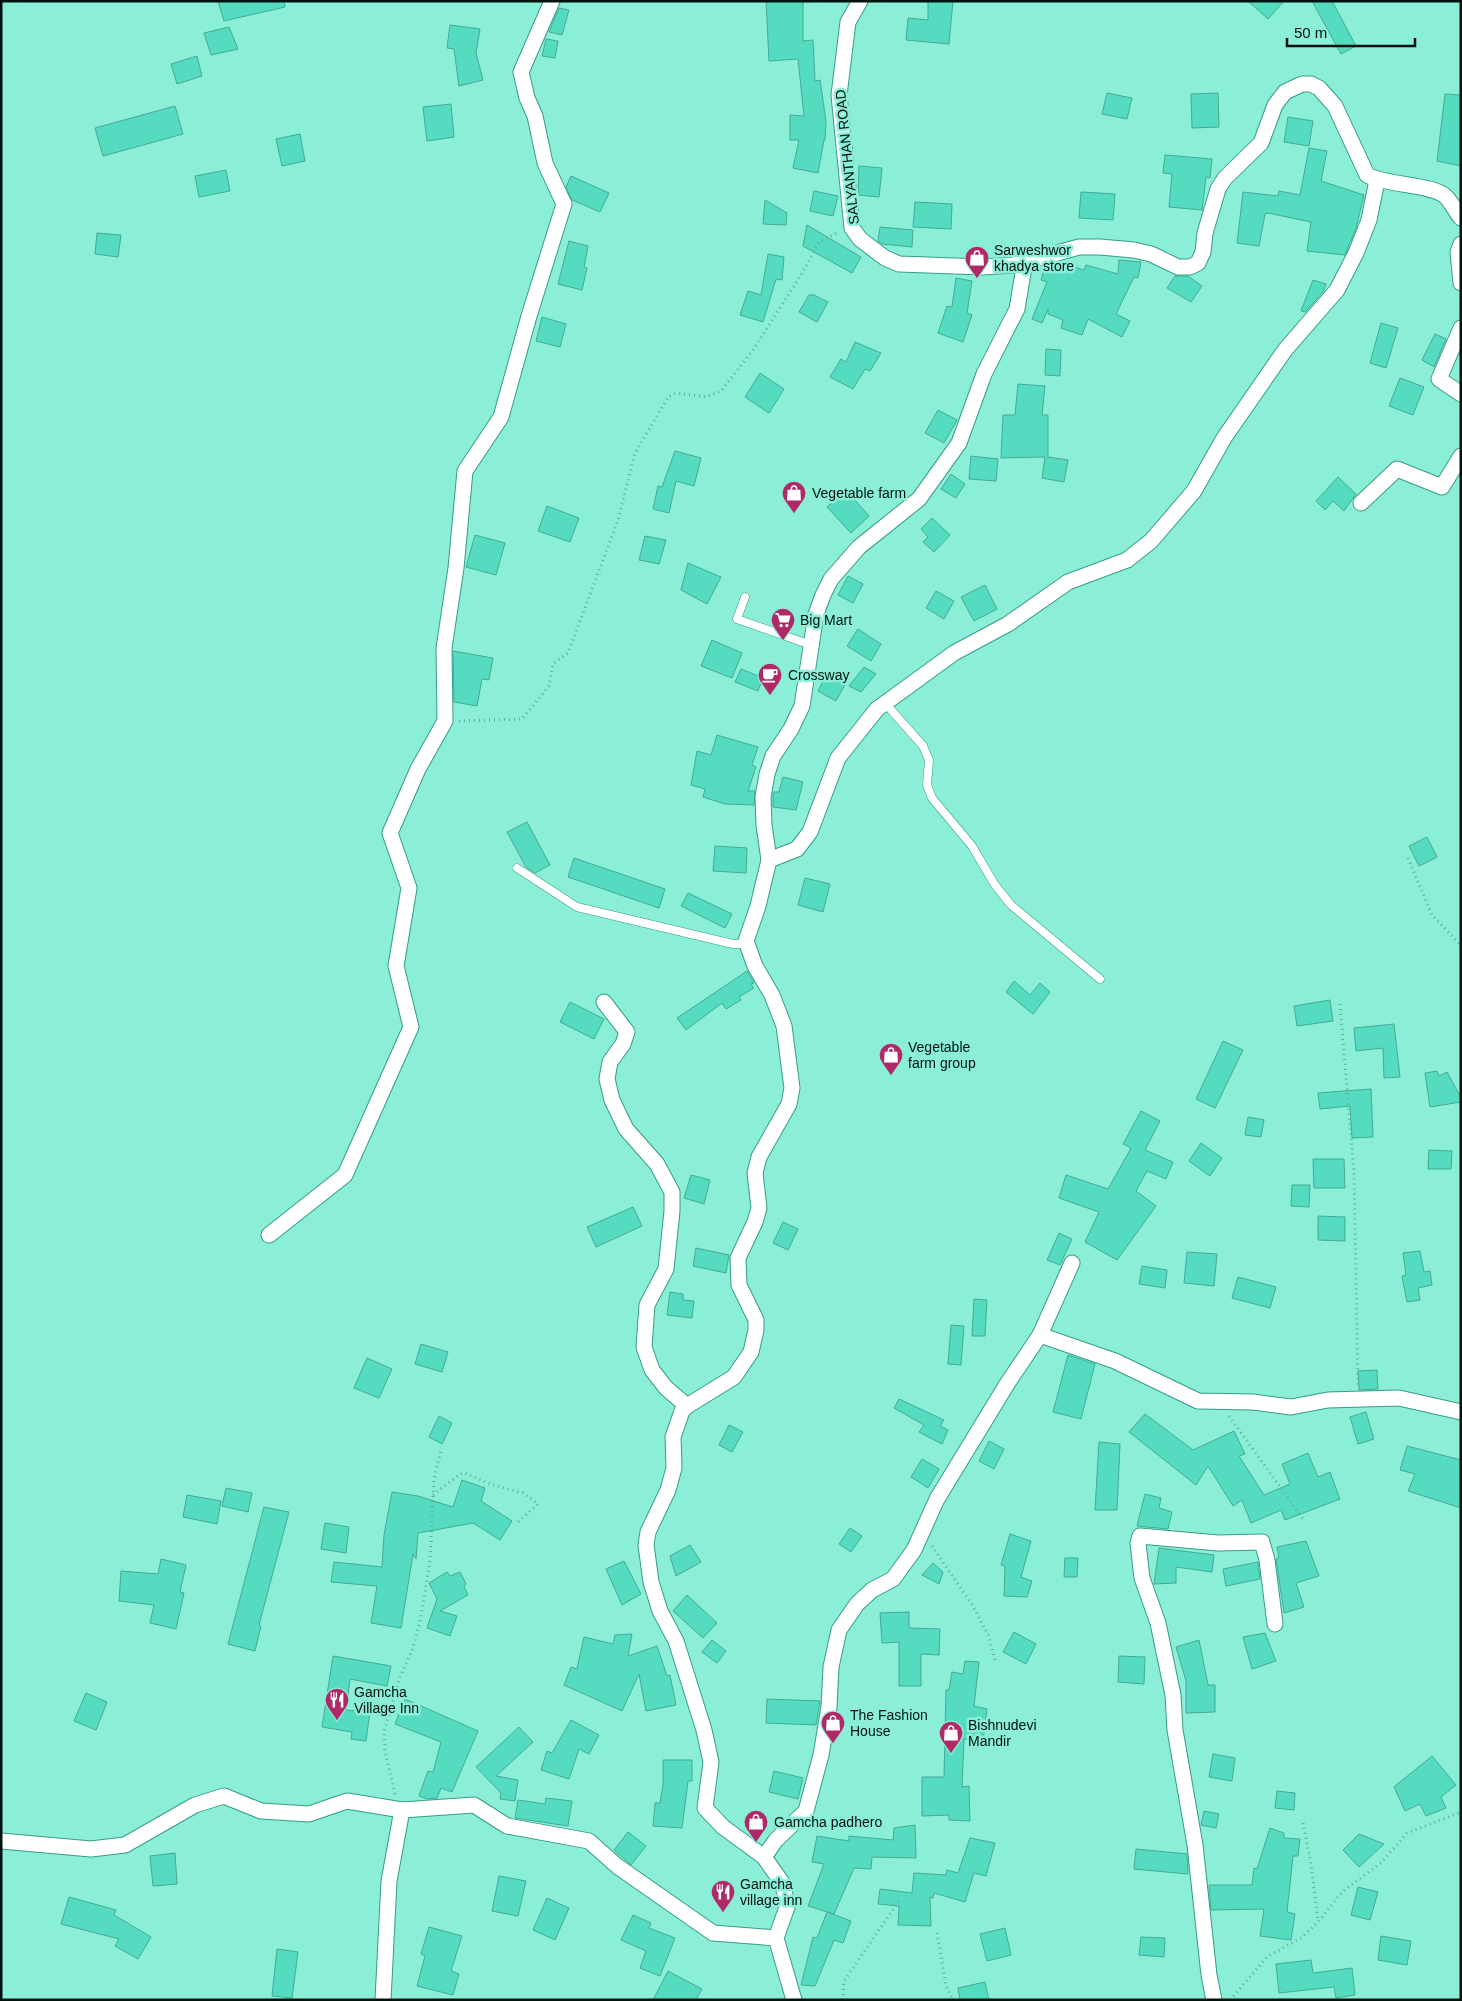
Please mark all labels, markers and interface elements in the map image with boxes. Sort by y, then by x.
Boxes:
scale bar [1287,15,1414,47]
text: 50 m [1294,24,1327,41]
street label: SALYANTHAN ROAD [832,89,862,225]
place label: Sarweshwor khadya store [994,242,1074,274]
shop icon: Sarweshwor khadya store [964,245,990,279]
shop icon: Vegetable farm [781,480,807,514]
place label: Vegetable farm [812,485,906,501]
supermarket icon: Big Mart [770,607,796,641]
place label: Big Mart [800,612,852,628]
cafe icon: Crossway [757,662,783,696]
place label: Crossway [788,667,849,683]
place label: Vegetable farm group [908,1039,976,1071]
shop icon: Vegetable farm group [878,1042,904,1076]
place label: Gamcha Village Inn [354,1684,419,1716]
restaurant icon: Gamcha Village Inn [324,1687,350,1721]
place label: The Fashion House [850,1707,928,1739]
shop icon: The Fashion House [820,1710,846,1744]
place label: Bishnudevi Mandir [968,1717,1037,1749]
shop icon: Bishnudevi Mandir [938,1720,964,1754]
shop icon: Gamcha padhero [743,1809,769,1843]
place label: Gamcha padhero [774,1814,882,1830]
place label: Gamcha village inn [740,1876,802,1908]
restaurant icon: Gamcha village inn [710,1879,736,1913]

